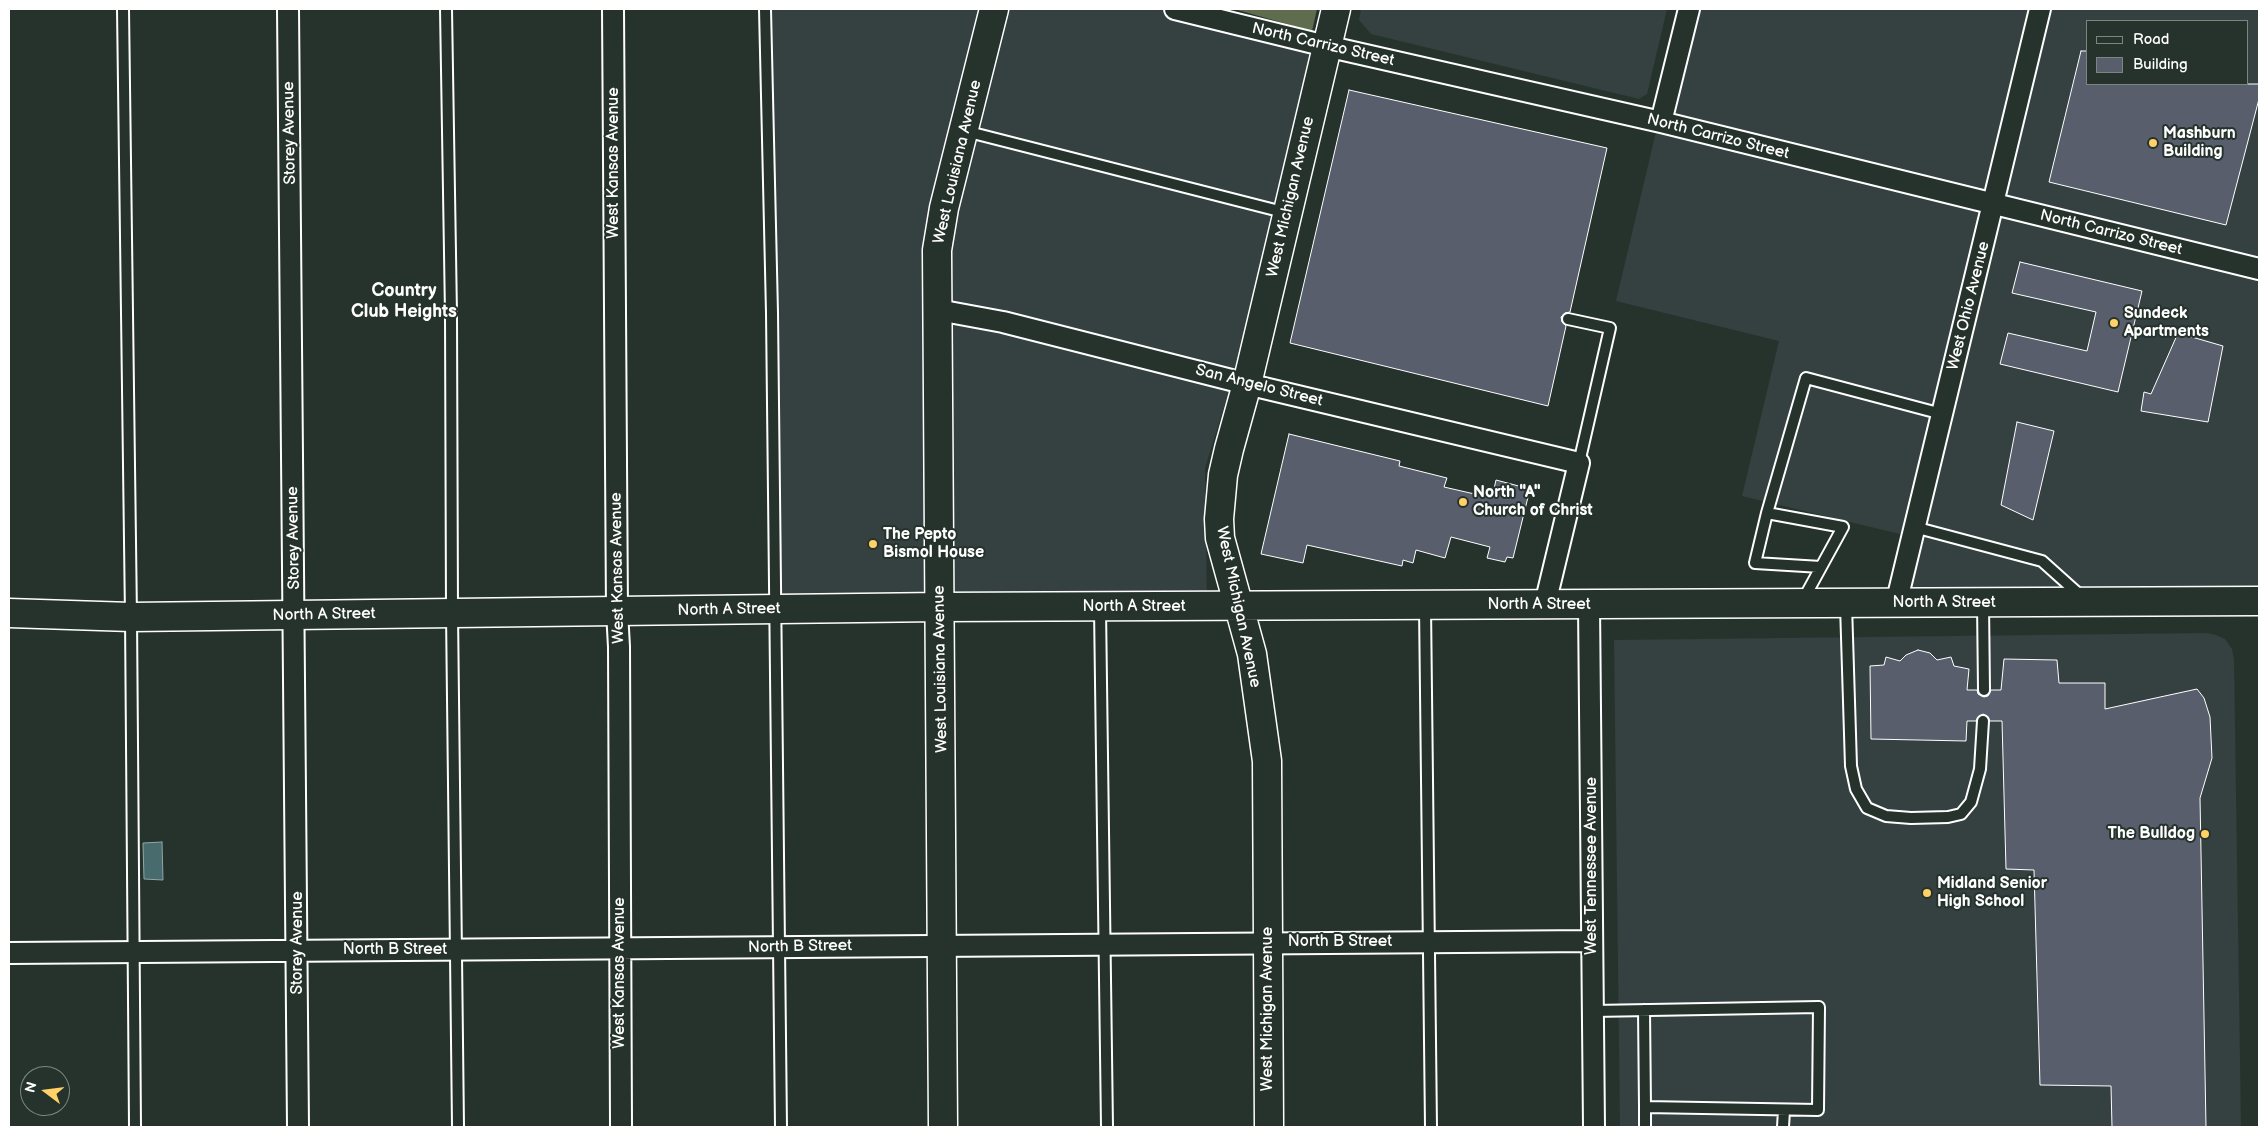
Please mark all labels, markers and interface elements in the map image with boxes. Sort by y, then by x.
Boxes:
street label: North Carrizo Street [1250,19,1396,71]
legend [2086,20,2248,85]
text: Road [2133,30,2169,49]
text: Building [2133,55,2188,74]
street label: West Louisiana Avenue [930,78,986,246]
street label: Storey Avenue [280,81,300,185]
street label: West Kansas Avenue [604,87,624,239]
street label: North Carrizo Street [1645,110,1791,164]
street label: West Michigan Avenue [1263,115,1319,279]
place label: Mashburn Building [2163,124,2236,162]
marker: Mashburn Building [2147,137,2159,149]
street label: North Carrizo Street [2038,206,2184,260]
street label: West Ohio Avenue [1944,240,1994,372]
district label: Country Club Heights [351,280,457,322]
place label: Sundeck Apartments [2124,304,2209,342]
marker: Sundeck Apartments [2108,317,2120,329]
street label: San Angelo Street [1193,361,1325,411]
place label: North "A" Church of Christ [1473,483,1593,521]
street label: Storey Avenue [284,486,304,590]
street label: West Kansas Avenue [607,492,629,644]
marker: North "A" Church of Christ [1457,496,1469,508]
place label: The Pepto Bismol House [883,525,984,563]
street label: West Michigan Avenue [1212,525,1264,689]
marker: The Pepto Bismol House [867,538,879,550]
street label: West Louisiana Avenue [930,585,952,753]
street label: North A Street [1892,593,1996,613]
street label: North A Street [1487,595,1591,615]
street label: North A Street [1082,597,1186,617]
street label: North A Street [677,600,781,620]
street label: North A Street [272,605,376,625]
street label: West Tennessee Avenue [1582,777,1602,955]
place label: The Bulldog [2108,824,2195,844]
marker: The Bulldog [2199,828,2211,840]
place label: Midland Senior High School [1937,874,2047,912]
marker: Midland Senior High School [1921,887,1933,899]
street label: Storey Avenue [288,891,308,995]
street label: West Kansas Avenue [610,897,630,1049]
street label: West Michigan Avenue [1258,927,1278,1091]
street label: North B Street [1288,932,1392,952]
street label: North B Street [748,936,852,958]
street label: North B Street [343,940,447,960]
north arrow [20,1066,70,1116]
text: N [21,1080,41,1095]

